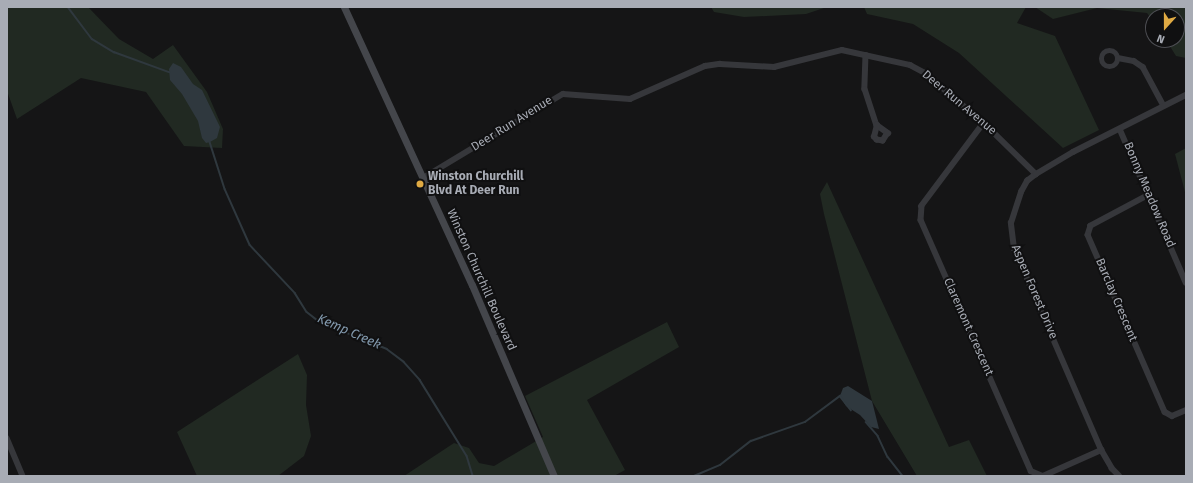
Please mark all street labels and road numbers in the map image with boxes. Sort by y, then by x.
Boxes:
street label: Deer Run Avenue [919,68,999,138]
street label: Deer Run Avenue [469,93,555,155]
street label: Bonny Meadow Road [1120,140,1178,250]
street label: Winston Churchill Boulevard [443,207,519,353]
street label: Aspen Forest Drive [1008,243,1060,341]
street label: Barclay Crescent [1092,256,1140,344]
street label: Claremont Crescent [940,276,996,378]

